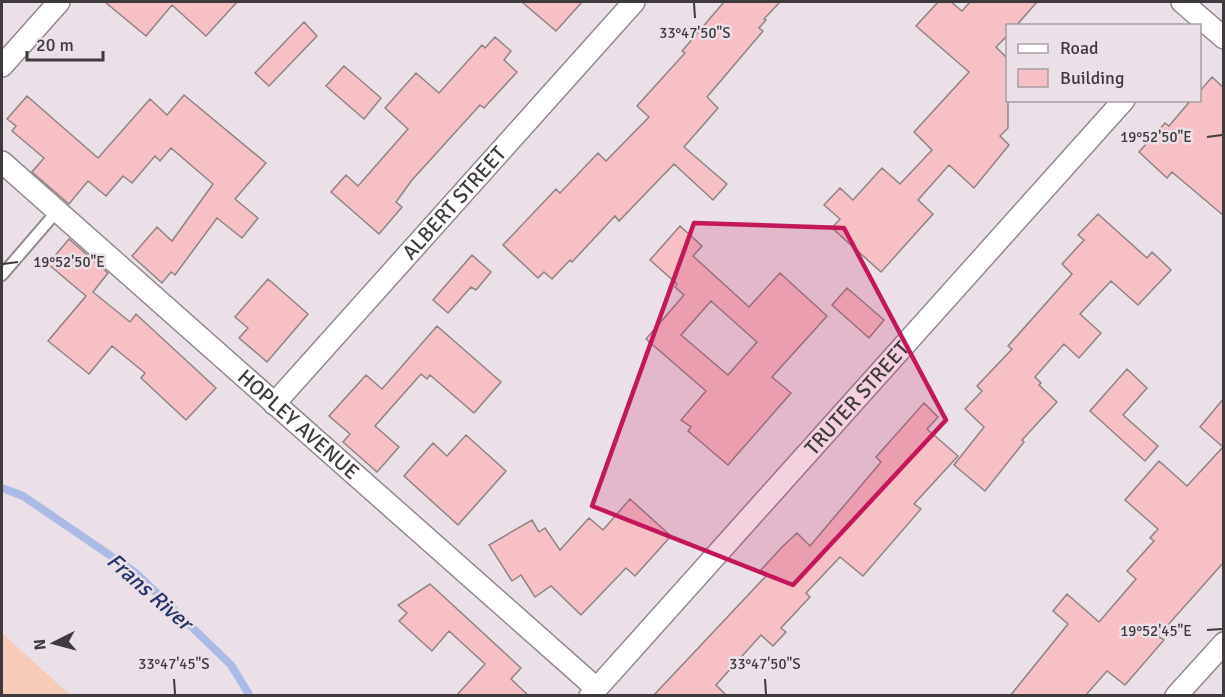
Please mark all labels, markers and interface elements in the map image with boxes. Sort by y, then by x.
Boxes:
scale bar [27,24,104,62]
text: 33°47'50"S [659,24,731,42]
legend [1006,24,1201,102]
text: 20 m [36,34,74,56]
text: Road [1060,37,1099,59]
text: Building [1060,67,1124,89]
text: 19°52'50"E [1120,128,1192,146]
street label: ALBERT STREET [396,140,512,265]
text: 19°52'50"E [33,253,105,271]
street label: TRUTER STREET [799,335,915,461]
street label: HOPLEY AVENUE [232,364,365,485]
water label: Frans River [101,547,200,638]
north arrow [24,613,84,673]
text: 19°52'45"E [1120,622,1192,640]
text: N [30,638,51,651]
text: 33°47'45"S [138,655,210,673]
text: 33°47'50"S [729,655,801,673]

